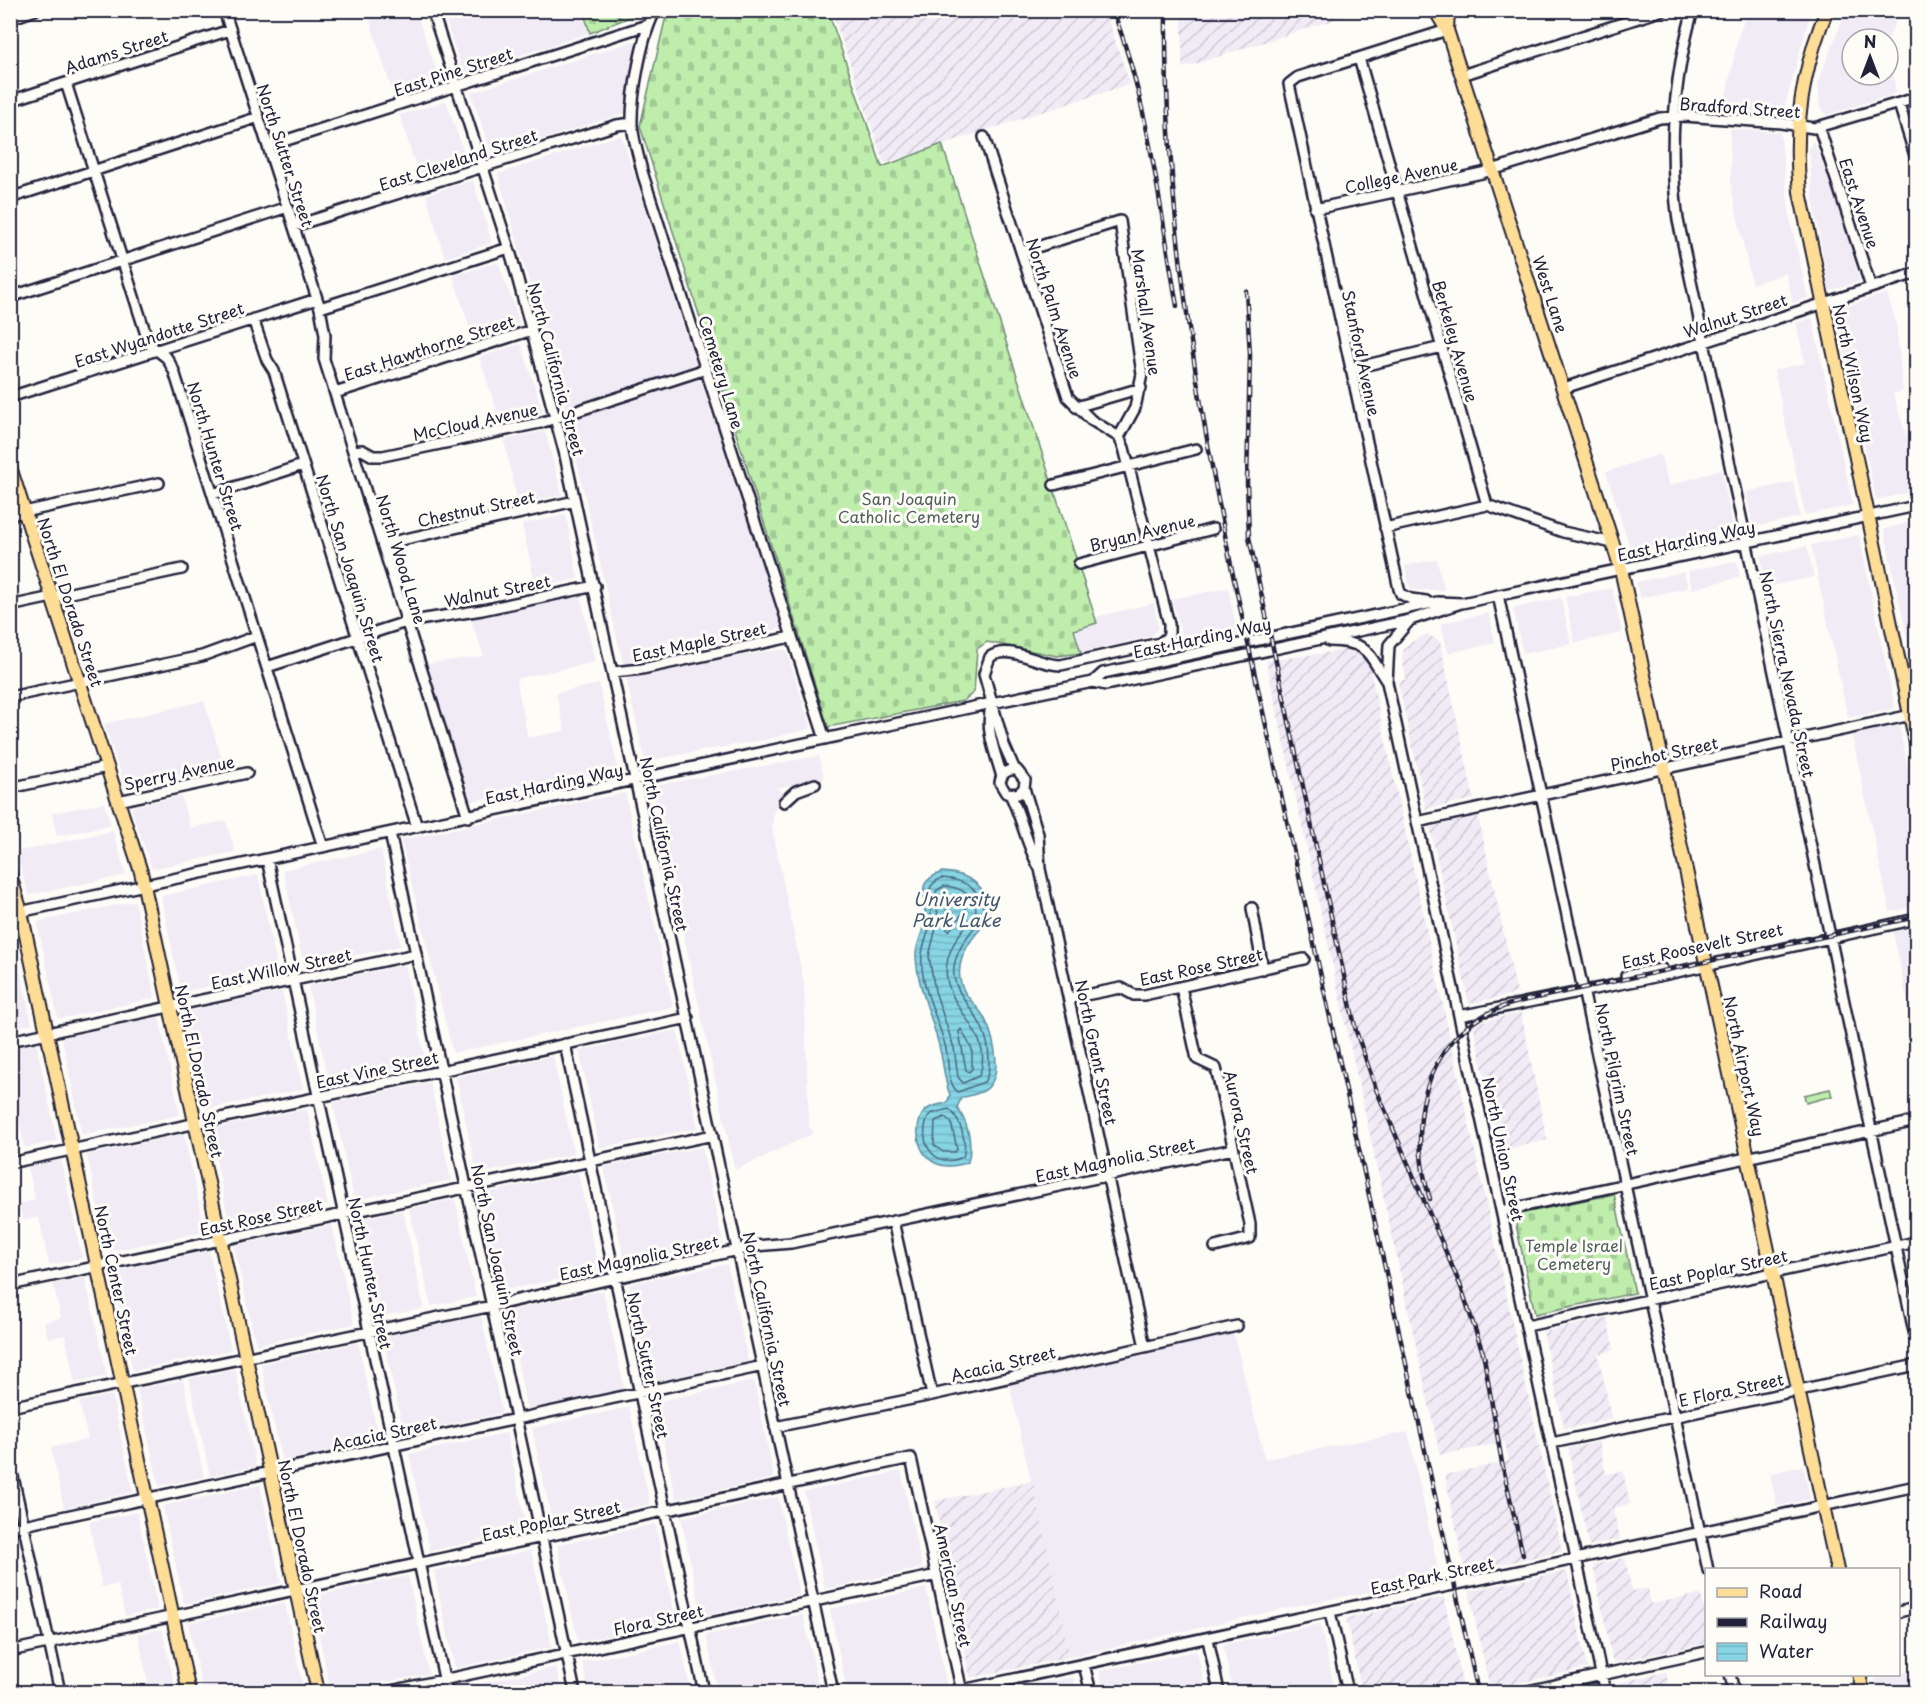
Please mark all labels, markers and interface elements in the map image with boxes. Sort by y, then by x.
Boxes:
street label: Adams Street [61,23,171,79]
north arrow [1840,27,1900,87]
text: N [1864,29,1876,53]
street label: East Pine Street [390,40,516,102]
street label: North Sutter Street [252,80,320,230]
street label: Bradford Street [1679,91,1802,123]
street label: East Cleveland Street [376,122,541,196]
street label: College Avenue [1342,151,1460,199]
street label: East Avenue [1834,155,1886,252]
street label: North Palm Avenue [1021,235,1089,382]
street label: Marshall Avenue [1126,247,1168,377]
street label: West Lane [1527,252,1575,336]
street label: Berkeley Avenue [1427,277,1485,405]
street label: North California Street [522,280,592,459]
street label: Walnut Street [1680,287,1790,343]
street label: Stanford Avenue [1337,288,1387,418]
street label: East Wyandotte Street [71,295,247,373]
street label: North Wilson Way [1828,301,1880,445]
street label: East Hawthorne Street [341,308,518,386]
street label: Cemetery Lane [693,312,751,432]
street label: North Hunter Street [182,378,250,534]
street label: McCloud Avenue [410,396,540,446]
street label: North San Joaquin Street [311,471,391,666]
street label: Chestnut Street [415,484,537,532]
park label: San Joaquin Catholic Cemetery [838,486,980,528]
street label: North Wood Lane [371,491,433,627]
street label: Bryan Avenue [1087,507,1197,557]
street label: North El Dorado Street [32,514,110,690]
street label: East Harding Way [1615,514,1757,566]
street label: Walnut Street [442,568,553,612]
street label: North Sierra Nevada Street [1754,568,1822,780]
street label: East Harding Way [1131,611,1273,663]
street label: East Maple Street [630,615,769,667]
street label: Pinchot Street [1608,730,1720,776]
street label: Sperry Avenue [121,748,237,795]
street label: North California Street [635,754,695,934]
street label: East Harding Way [483,757,625,809]
water label: University Park Lake [912,885,1002,933]
street label: East Roosevelt Street [1619,916,1785,974]
street label: East Willow Street [209,941,354,995]
street label: East Rose Street [1137,941,1265,991]
street label: North Grant Street [1070,977,1124,1127]
street label: North El Dorado Street [170,982,230,1160]
street label: North Airport Way [1718,993,1772,1139]
street label: North Pilgrim Street [1590,1000,1646,1158]
street label: East Vine Street [313,1044,441,1094]
street label: Aurora Street [1218,1068,1266,1177]
street label: North Union Street [1477,1075,1531,1224]
street label: East Magnolia Street [1033,1130,1197,1188]
street label: North San Joaquin Street [466,1162,530,1359]
street label: East Rose Street [197,1191,325,1241]
street label: North Hunter Street [343,1195,399,1352]
street label: North Center Street [89,1203,145,1358]
street label: East Magnolia Street [557,1228,721,1286]
street label: North California Street [738,1229,798,1409]
park label: Temple Israel Cemetery [1525,1233,1623,1275]
street label: East Poplar Street [1647,1243,1790,1295]
street label: North Sutter Street [622,1290,676,1440]
street label: Acacia Street [948,1339,1058,1387]
street label: E Flora Street [1676,1366,1786,1412]
street label: Acacia Street [329,1410,439,1456]
street label: North El Dorado Street [273,1457,333,1635]
street label: East Poplar Street [480,1494,623,1546]
street label: American Street [929,1521,979,1649]
street label: East Park Street [1368,1550,1497,1600]
legend [1705,1568,1900,1676]
text: Road [1759,1577,1803,1604]
street label: Flora Street [611,1598,706,1640]
text: Railway [1759,1607,1827,1634]
text: Water [1759,1637,1814,1664]

